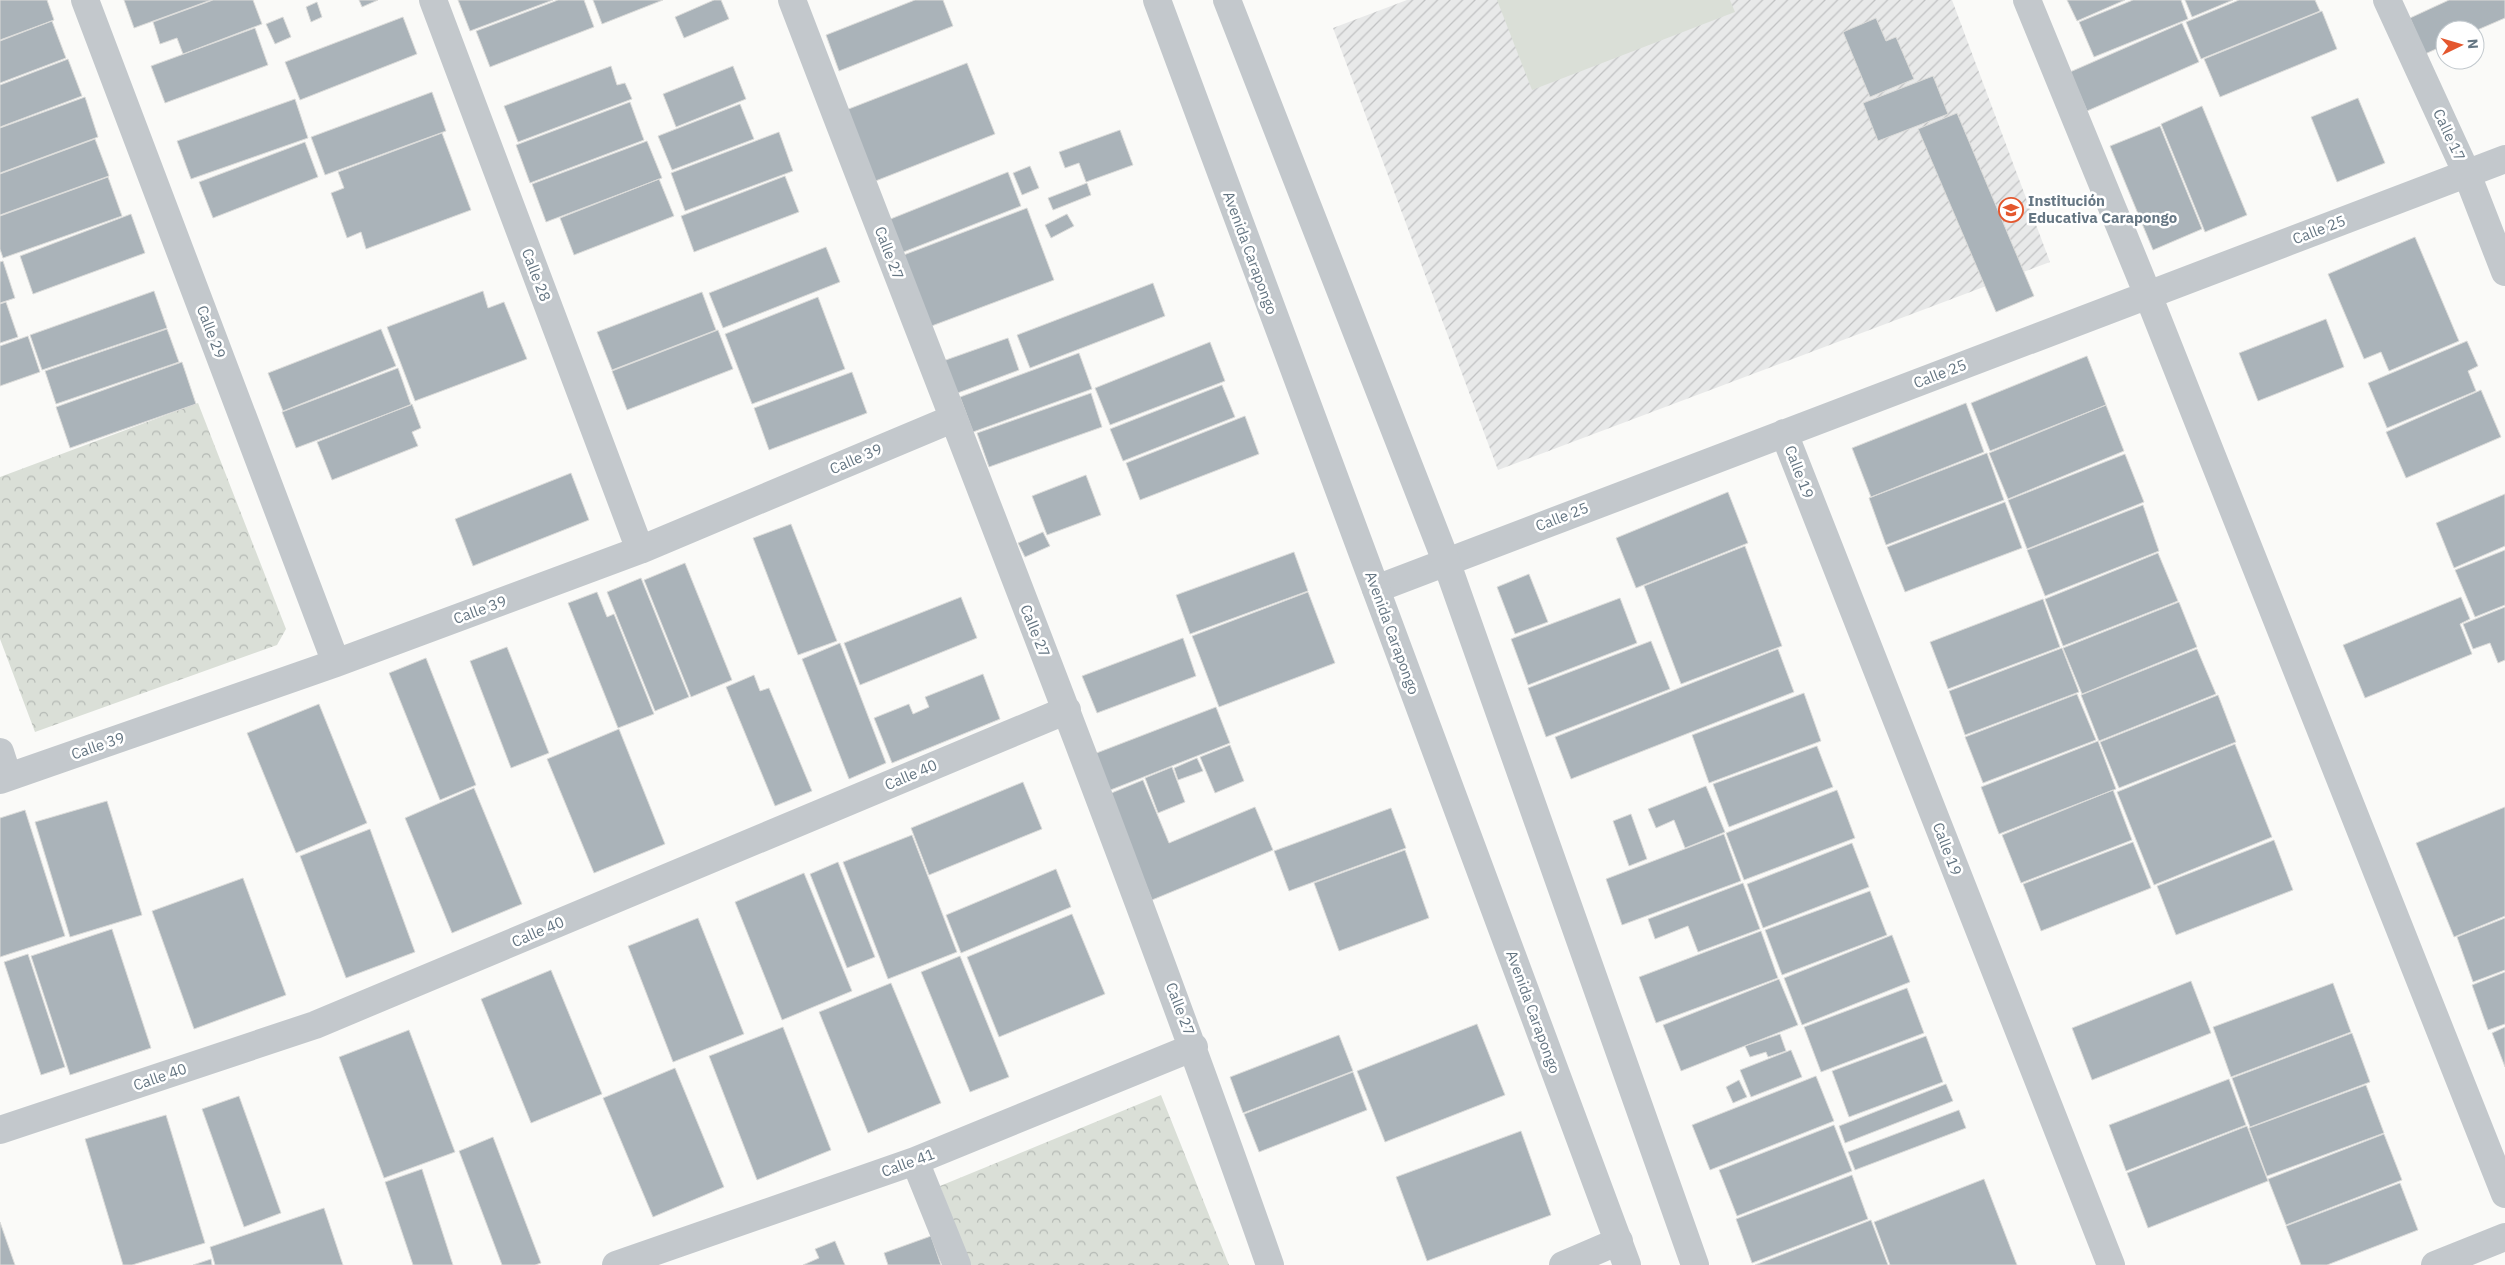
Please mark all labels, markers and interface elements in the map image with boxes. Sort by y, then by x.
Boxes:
north arrow [2435,20,2485,70]
text: N [2464,38,2482,50]
street label: Calle 17 [2429,106,2470,164]
street label: Avenida Carapongo [1219,189,1282,317]
place label: Institución Educativa Carapongo [2028,191,2177,227]
school or university icon: Institución Educativa Carapongo [1998,197,2024,223]
street label: Calle 25 [2290,211,2348,248]
street label: Calle 27 [871,224,908,282]
street label: Calle 28 [518,246,555,304]
street label: Calle 29 [193,303,230,361]
street label: Calle 25 [1911,355,1969,392]
street label: Calle 39 [827,439,885,478]
street label: Calle 19 [1781,443,1818,501]
street label: Calle 25 [1533,498,1591,535]
street label: Avenida Carapongo [1361,569,1424,697]
street label: Calle 39 [451,591,509,628]
street label: Calle 27 [1016,602,1055,660]
street label: Calle 39 [69,728,127,763]
street label: Calle 40 [882,755,940,794]
street label: Calle 19 [1929,820,1966,878]
street label: Calle 40 [509,912,567,951]
street label: Avenida Carapongo [1502,948,1565,1076]
street label: Calle 27 [1162,980,1199,1038]
street label: Calle 40 [131,1059,189,1094]
street label: Calle 41 [879,1144,937,1181]

